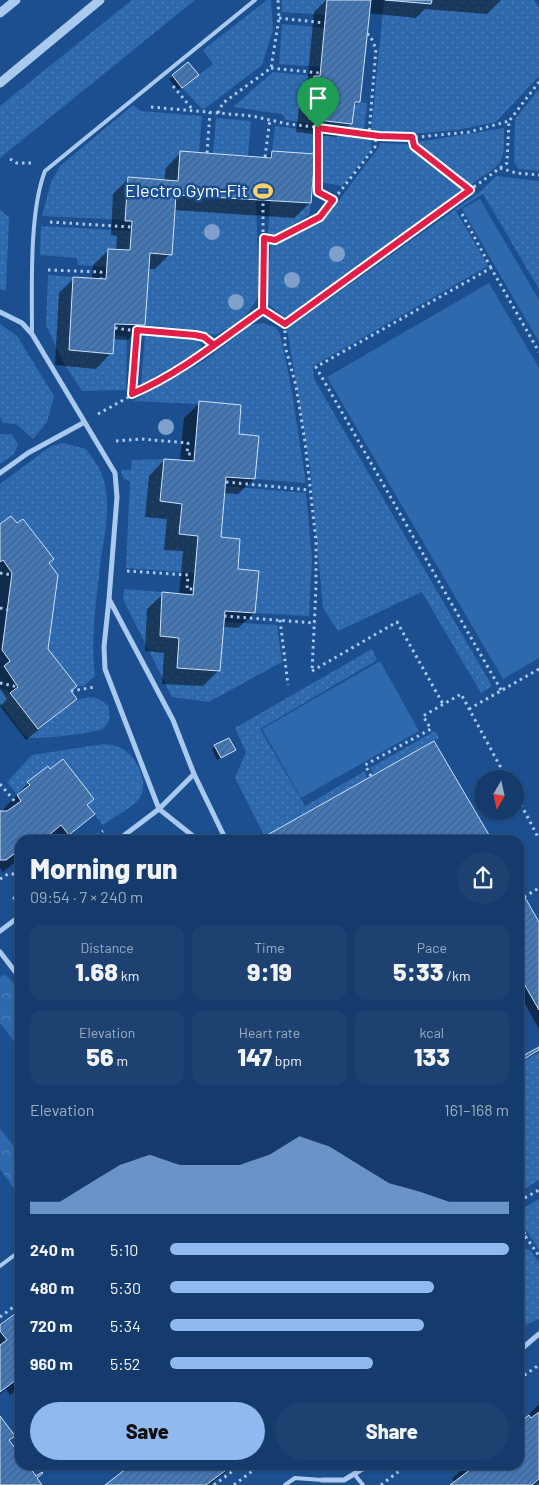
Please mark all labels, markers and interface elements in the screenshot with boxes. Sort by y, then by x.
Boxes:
pin [297,77,339,128]
icon: arrive [304,84,332,112]
place label: Electro Gym-Fit [125,179,248,201]
sports icon: Electro Gym-Fit [252,180,274,202]
north arrow [474,770,524,820]
map controls [474,770,524,820]
text: Morning run [30,851,178,885]
button: share [457,852,509,904]
text: 09:54 · 7 × 240 m [30,887,143,906]
text: Distance [80,939,134,956]
text: Time [254,939,285,956]
text: Pace [417,939,447,956]
text: 1.68 [75,956,118,986]
text: 9:19 [247,956,292,986]
text: 5:33 [393,956,444,986]
text: km [118,967,139,984]
text: /km [444,967,471,984]
text: Elevation [79,1024,135,1041]
text: Heart rate [239,1024,300,1041]
text: kcal [420,1024,444,1041]
text: 56 [86,1041,114,1071]
text: 147 [237,1041,272,1071]
text: 133 [414,1041,450,1071]
text: m [114,1052,128,1069]
text: bpm [272,1052,302,1069]
text: Elevation [30,1100,94,1119]
text: 161–168 m [444,1100,509,1119]
text: 240 m [30,1240,74,1259]
text: 5:10 [110,1240,138,1259]
text: 480 m [30,1278,74,1297]
text: 5:30 [110,1278,141,1297]
text: 720 m [30,1316,73,1335]
text: 5:34 [110,1316,141,1335]
text: 960 m [30,1354,73,1373]
text: 5:52 [110,1354,140,1373]
button: Save [30,1402,265,1460]
button: Share [275,1402,509,1460]

